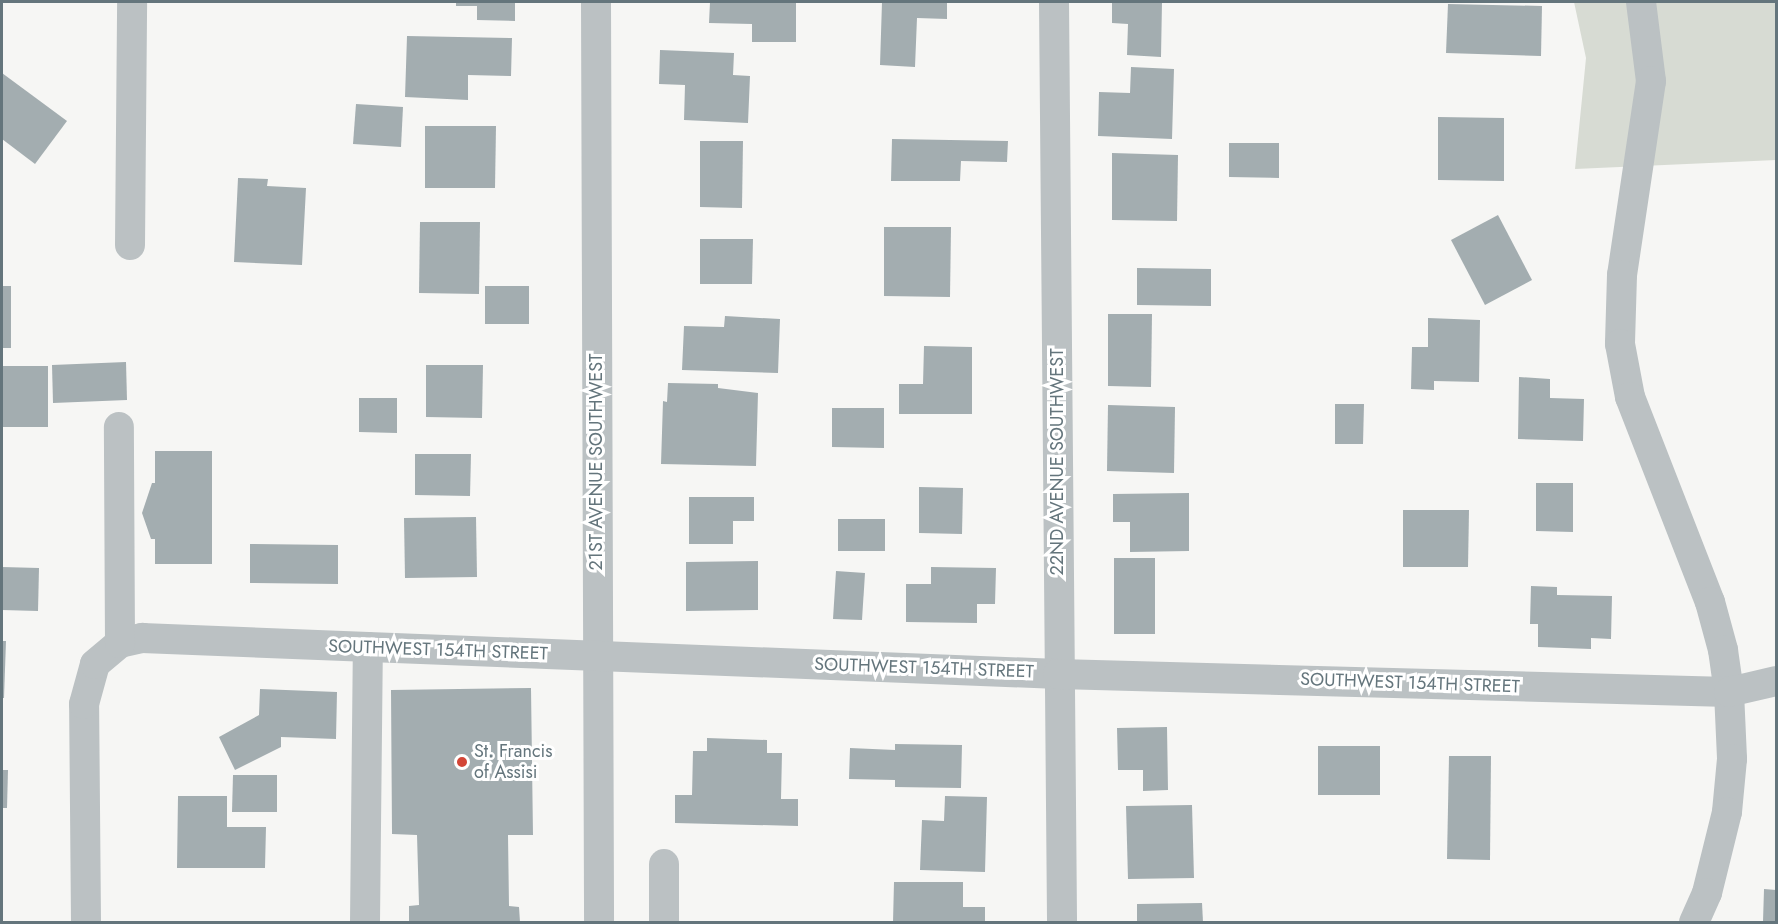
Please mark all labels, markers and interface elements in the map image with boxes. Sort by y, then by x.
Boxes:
street label: 22ND AVENUE SOUTHWEST [1046,349,1068,575]
street label: 21ST AVENUE SOUTHWEST [585,354,607,570]
street label: SOUTHWEST 154TH STREET [328,635,548,665]
street label: SOUTHWEST 154TH STREET [814,653,1034,683]
street label: SOUTHWEST 154TH STREET [1300,668,1520,698]
place label: St. Francis of Assisi [474,741,552,783]
marker: St. Francis of Assisi [455,755,469,769]

